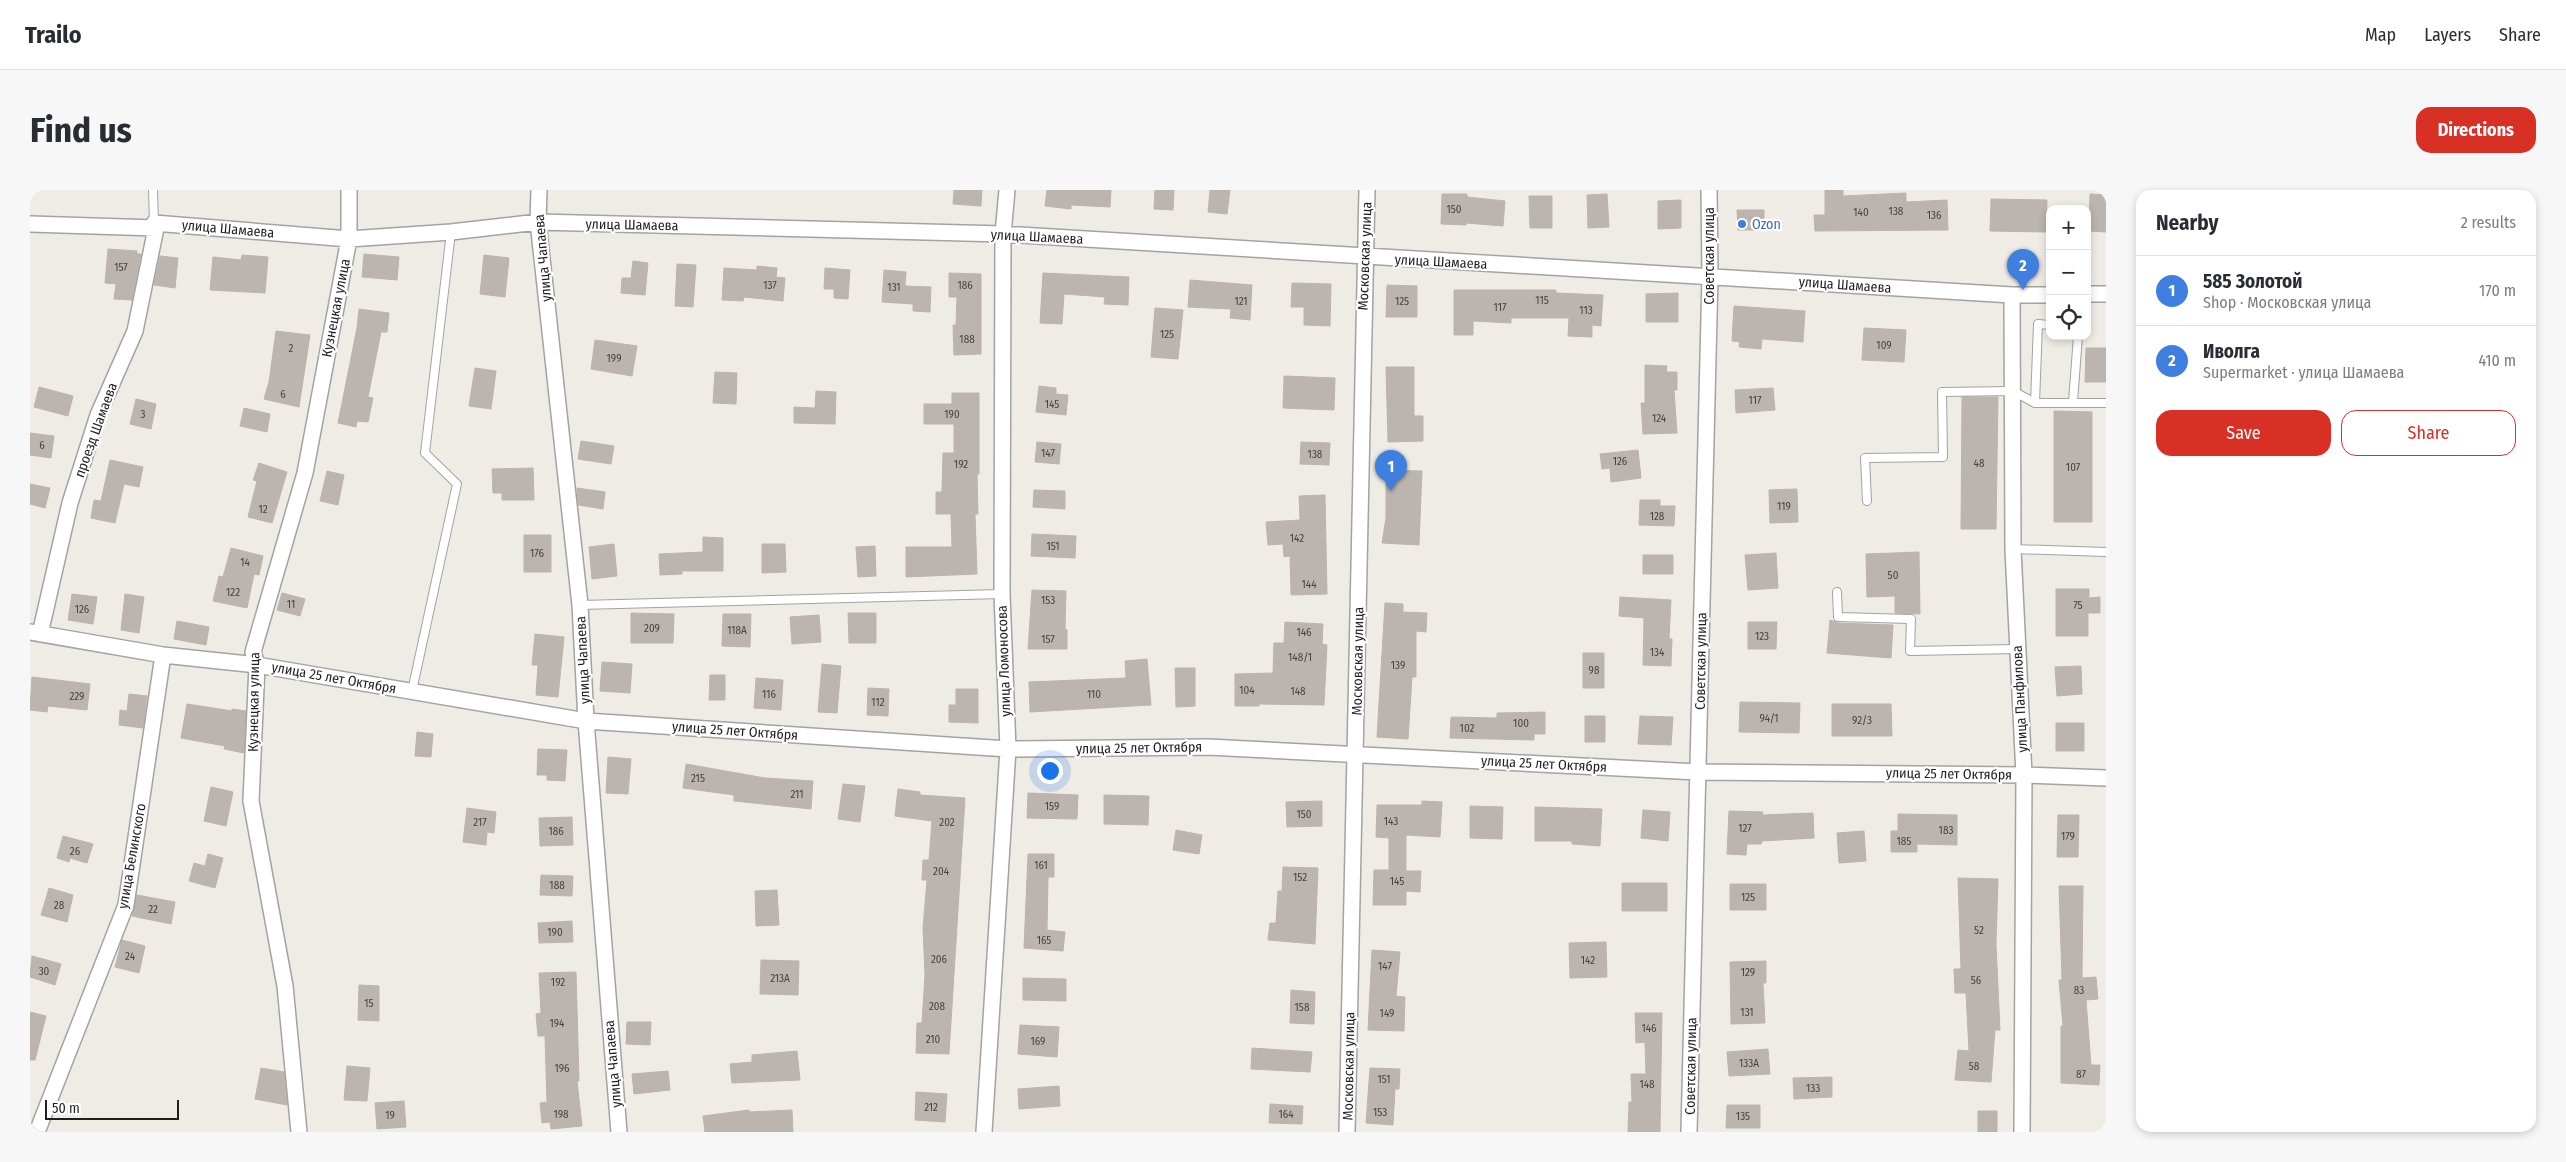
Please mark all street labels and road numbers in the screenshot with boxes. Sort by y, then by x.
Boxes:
street label: Московская улица [1355,201,1375,311]
street label: Советская улица [1701,207,1718,305]
street label: улица Чапаева [531,213,555,303]
street label: улица Шамаева [181,216,275,242]
street label: улица Шамаева [585,216,679,234]
street label: улица Шамаева [990,226,1084,248]
street label: улица Шамаева [1394,251,1488,273]
street label: Кузнецкая улица [318,257,354,359]
street label: улица Шамаева [1798,273,1892,297]
street label: проезд Шамаева [71,380,121,480]
street label: улица Ломоносова [994,605,1014,717]
street label: Московская улица [1349,606,1367,715]
street label: Советская улица [1692,612,1710,710]
street label: улица Чапаева [572,616,594,704]
street label: улица Панфилова [2009,645,2031,753]
street label: Кузнецкая улица [245,652,263,752]
street label: улица 25 лет Октября [270,659,398,697]
street label: улица 25 лет Октября [671,718,799,744]
street label: улица 25 лет Октября [1076,738,1202,758]
street label: улица 25 лет Октября [1481,752,1607,776]
street label: улица 25 лет Октября [1886,764,2012,784]
street label: улица Белинского [114,802,150,910]
street label: Московская улица [1340,1011,1358,1120]
street label: Советская улица [1682,1017,1700,1115]
street label: улица Чапаева [601,1019,625,1109]

